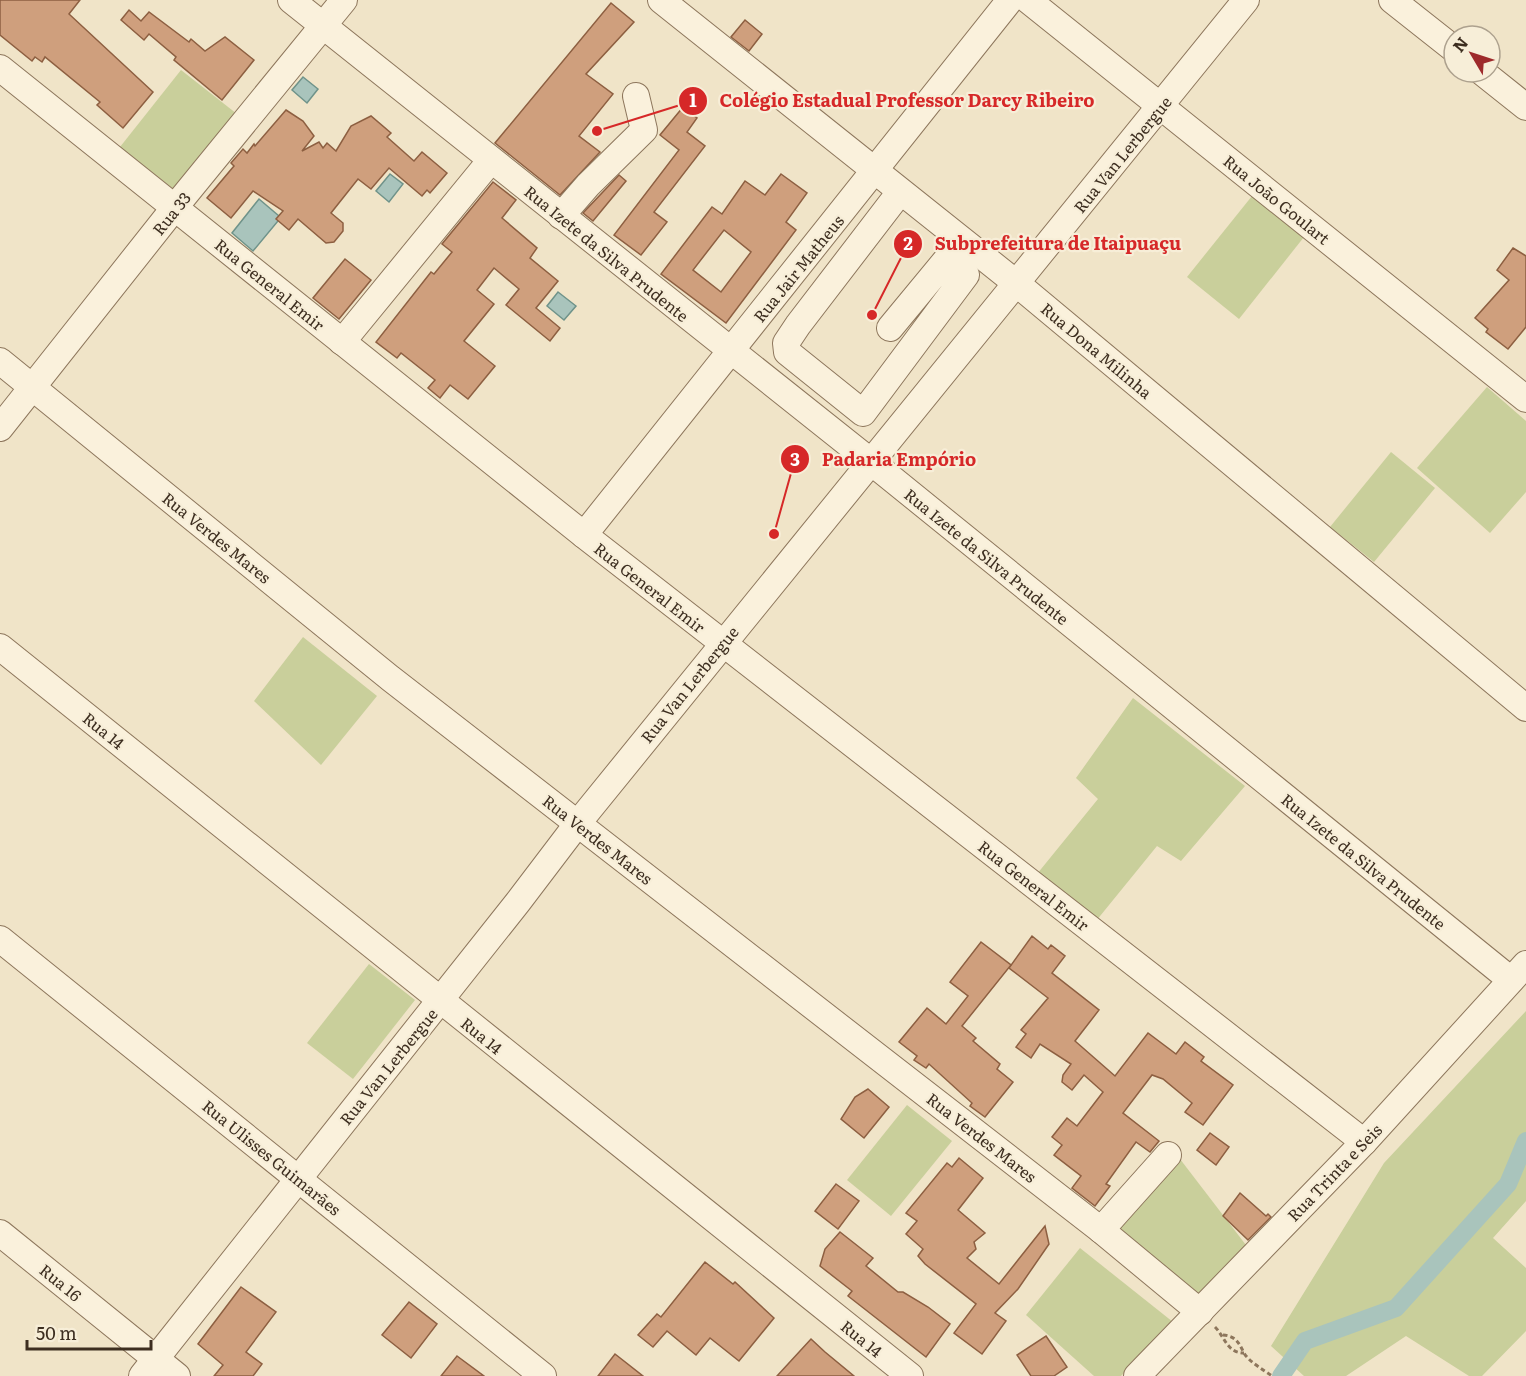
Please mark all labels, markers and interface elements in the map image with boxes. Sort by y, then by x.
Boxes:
north arrow [1442,24,1502,84]
text: N [1446,31,1473,57]
callout: Colégio Estadual Professor Darcy Ribeiro [678,83,1107,119]
text: 1 [689,86,697,113]
text: Colégio Estadual Professor Darcy Ribeiro [719,86,1095,113]
street label: Rua Van Lerbergue [1067,90,1177,218]
street label: Rua João Goulart [1219,148,1336,250]
street label: Rua Izete da Silva Prudente [520,179,694,327]
street label: Rua 33 [146,186,196,240]
street label: Rua Jair Matheus [747,209,849,327]
callout: Subprefeitura de Itaipuaçu [893,226,1194,262]
text: 2 [903,229,913,256]
text: Subprefeitura de Itaipuaçu [935,229,1181,256]
street label: Rua General Emir [210,232,330,336]
street label: Rua Dona Milinha [1036,296,1158,404]
callout: Padaria Empório [780,441,988,477]
text: 3 [790,445,800,472]
text: Padaria Empório [822,445,976,472]
street label: Rua Izete da Silva Prudente [900,482,1074,630]
street label: Rua Verdes Mares [158,486,276,588]
street label: Rua General Emir [589,536,711,638]
street label: Rua Van Lerbergue [634,620,744,748]
street label: Rua 14 [78,706,130,754]
street label: Rua Izete da Silva Prudente [1277,787,1451,935]
street label: Rua Verdes Mares [538,788,658,890]
street label: Rua General Emir [973,834,1095,936]
street label: Rua Van Lerbergue [333,1002,443,1130]
street label: Rua 14 [456,1011,508,1059]
street label: Rua Verdes Mares [922,1086,1042,1188]
street label: Rua Ulisses Guimarães [197,1093,347,1221]
street label: Rua Trinta e Seis [1281,1118,1387,1226]
street label: Rua 16 [35,1258,88,1307]
scale bar [27,1313,152,1351]
street label: Rua 14 [836,1314,888,1362]
text: 50 m [36,1319,77,1346]

